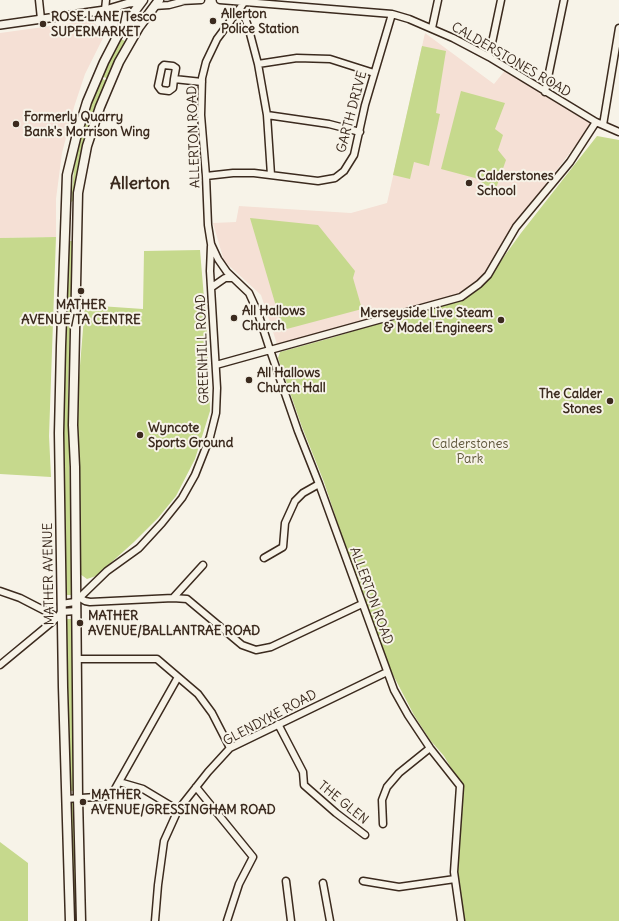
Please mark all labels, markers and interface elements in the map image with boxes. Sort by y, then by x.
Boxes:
place label: Allerton Police Station [221,6,299,37]
place label: ROSE LANE/Tesco SUPERMARKET [51,9,157,40]
marker: Allerton Police Station [208,16,218,26]
marker: ROSE LANE/Tesco SUPERMARKET [38,19,48,29]
street label: CALDERSTONES ROAD [448,19,574,101]
street label: GARTH DRIVE [334,69,370,155]
street label: ALLERTON ROAD [184,86,204,188]
place label: Formerly Quarry Bank's Morrison Wing [24,109,150,140]
marker: Formerly Quarry Bank's Morrison Wing [11,119,21,129]
place label: Calderstones School [477,168,554,199]
district label: Allerton [110,174,170,194]
marker: Calderstones School [464,178,474,188]
marker: MATHER AVENUE/TA CENTRE [76,286,86,296]
street label: GREENHILL ROAD [193,294,213,404]
place label: MATHER AVENUE/TA CENTRE [21,297,141,328]
place label: All Hallows Church [242,303,305,334]
place label: Merseyside Live Steam & Model Engineers [360,305,493,336]
marker: All Hallows Church [229,313,239,323]
marker: Merseyside Live Steam & Model Engineers [496,315,506,325]
place label: All Hallows Church Hall [257,365,326,396]
marker: All Hallows Church Hall [244,375,254,385]
place label: The Calder Stones [539,386,602,417]
marker: The Calder Stones [605,396,615,406]
place label: Wyncote Sports Ground [148,420,233,451]
marker: Wyncote Sports Ground [135,430,145,440]
park label: Calderstones Park [432,436,508,467]
street label: MATHER AVENUE [40,523,58,625]
street label: ALLERTON ROAD [346,545,396,647]
place label: MATHER AVENUE/BALLANTRAE ROAD [88,608,260,639]
marker: MATHER AVENUE/BALLANTRAE ROAD [75,618,85,628]
street label: GLENDYKE ROAD [221,687,319,749]
street label: THE GLEN [315,778,371,828]
place label: MATHER AVENUE/GRESSINGHAM ROAD [91,787,276,818]
marker: MATHER AVENUE/GRESSINGHAM ROAD [78,797,88,807]

